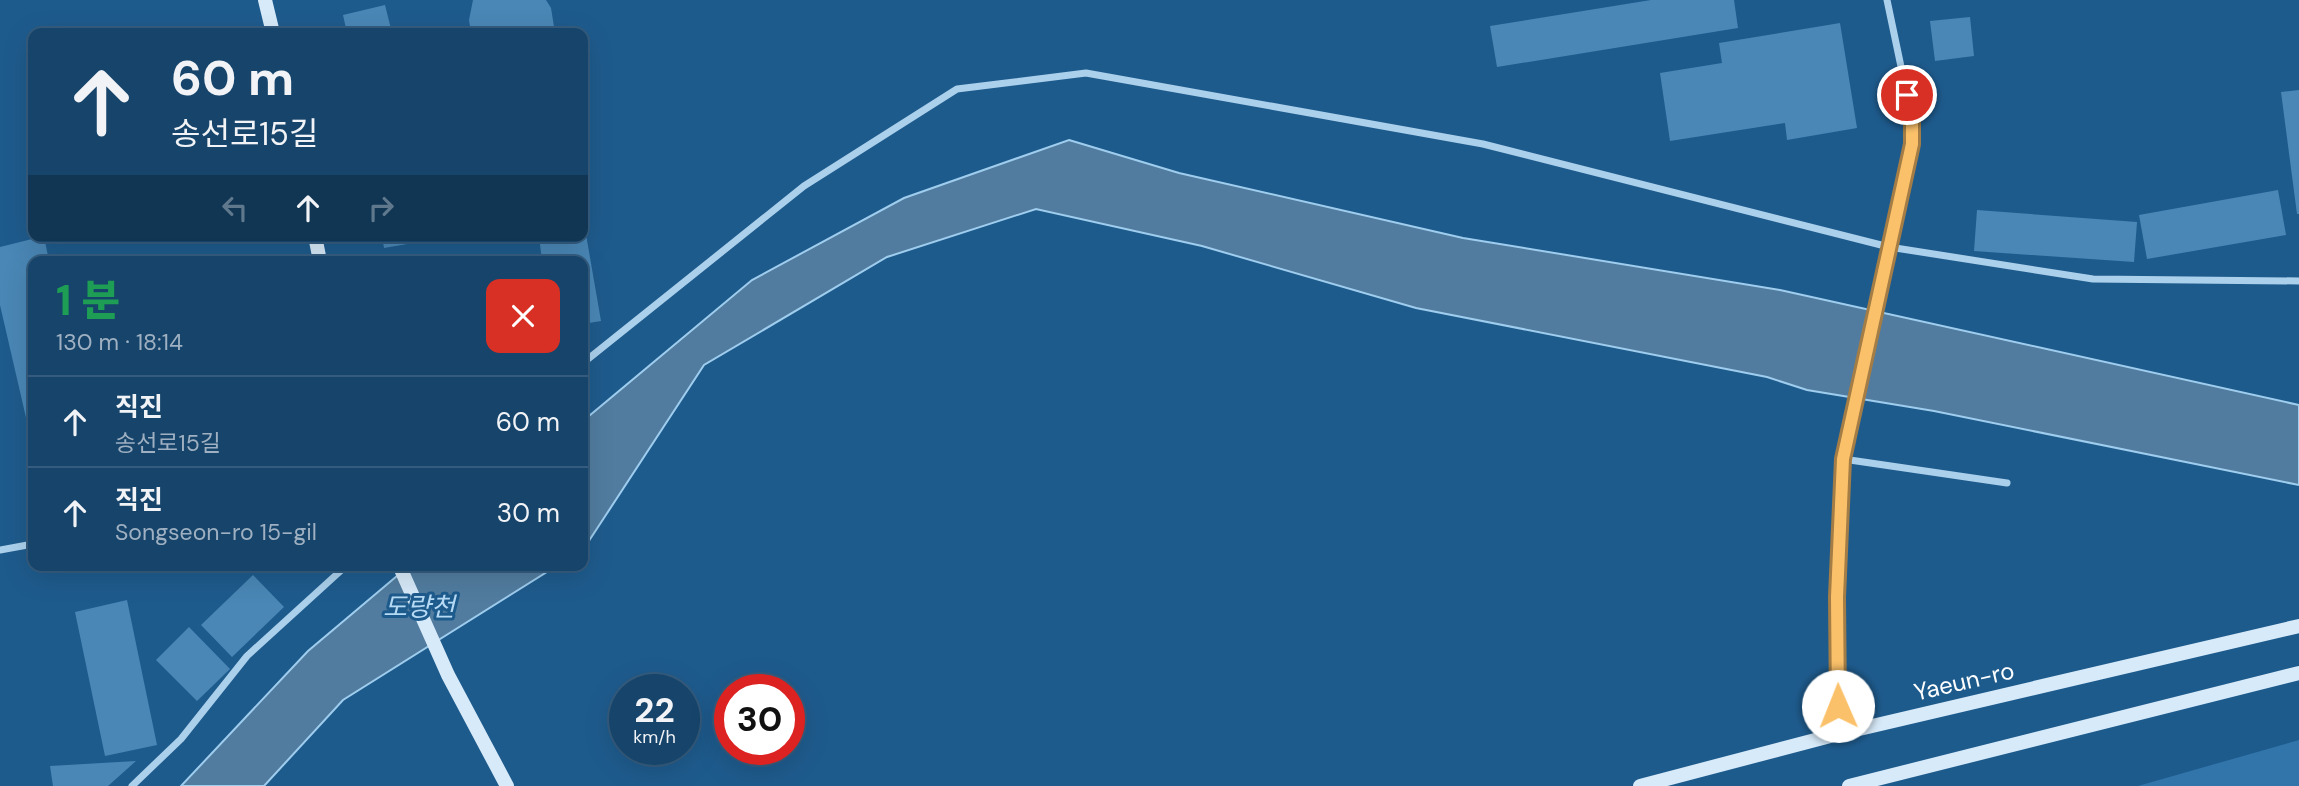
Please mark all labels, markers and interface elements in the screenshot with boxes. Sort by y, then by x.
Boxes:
text: 60 m [171,46,294,110]
icon: ahead [56,56,147,147]
pin [1877,65,1937,125]
icon: arrive [1888,76,1926,114]
text: 송선로15길 [171,113,318,155]
icon: left [216,189,254,227]
icon: ahead [289,189,327,227]
icon: right [362,189,400,227]
text: 1 분 [56,273,120,328]
button: close [486,279,560,353]
text: 130 m · 18:14 [56,327,183,357]
text: 직진 [115,390,163,424]
icon: ahead [56,403,94,441]
text: 60 m [496,405,560,439]
text: 송선로15길 [115,428,221,458]
text: 직진 [115,483,163,517]
icon: ahead [56,494,94,532]
text: 30 m [497,496,560,530]
text: Songseon-ro 15-gil [115,517,317,547]
water label: 도량천 [383,590,458,624]
street label: Yaeun-ro [1911,654,2017,708]
position arrow [1801,669,1875,743]
speed limit sign: 30 [714,674,805,765]
text: 22 [634,687,675,733]
text: km/h [633,725,676,749]

